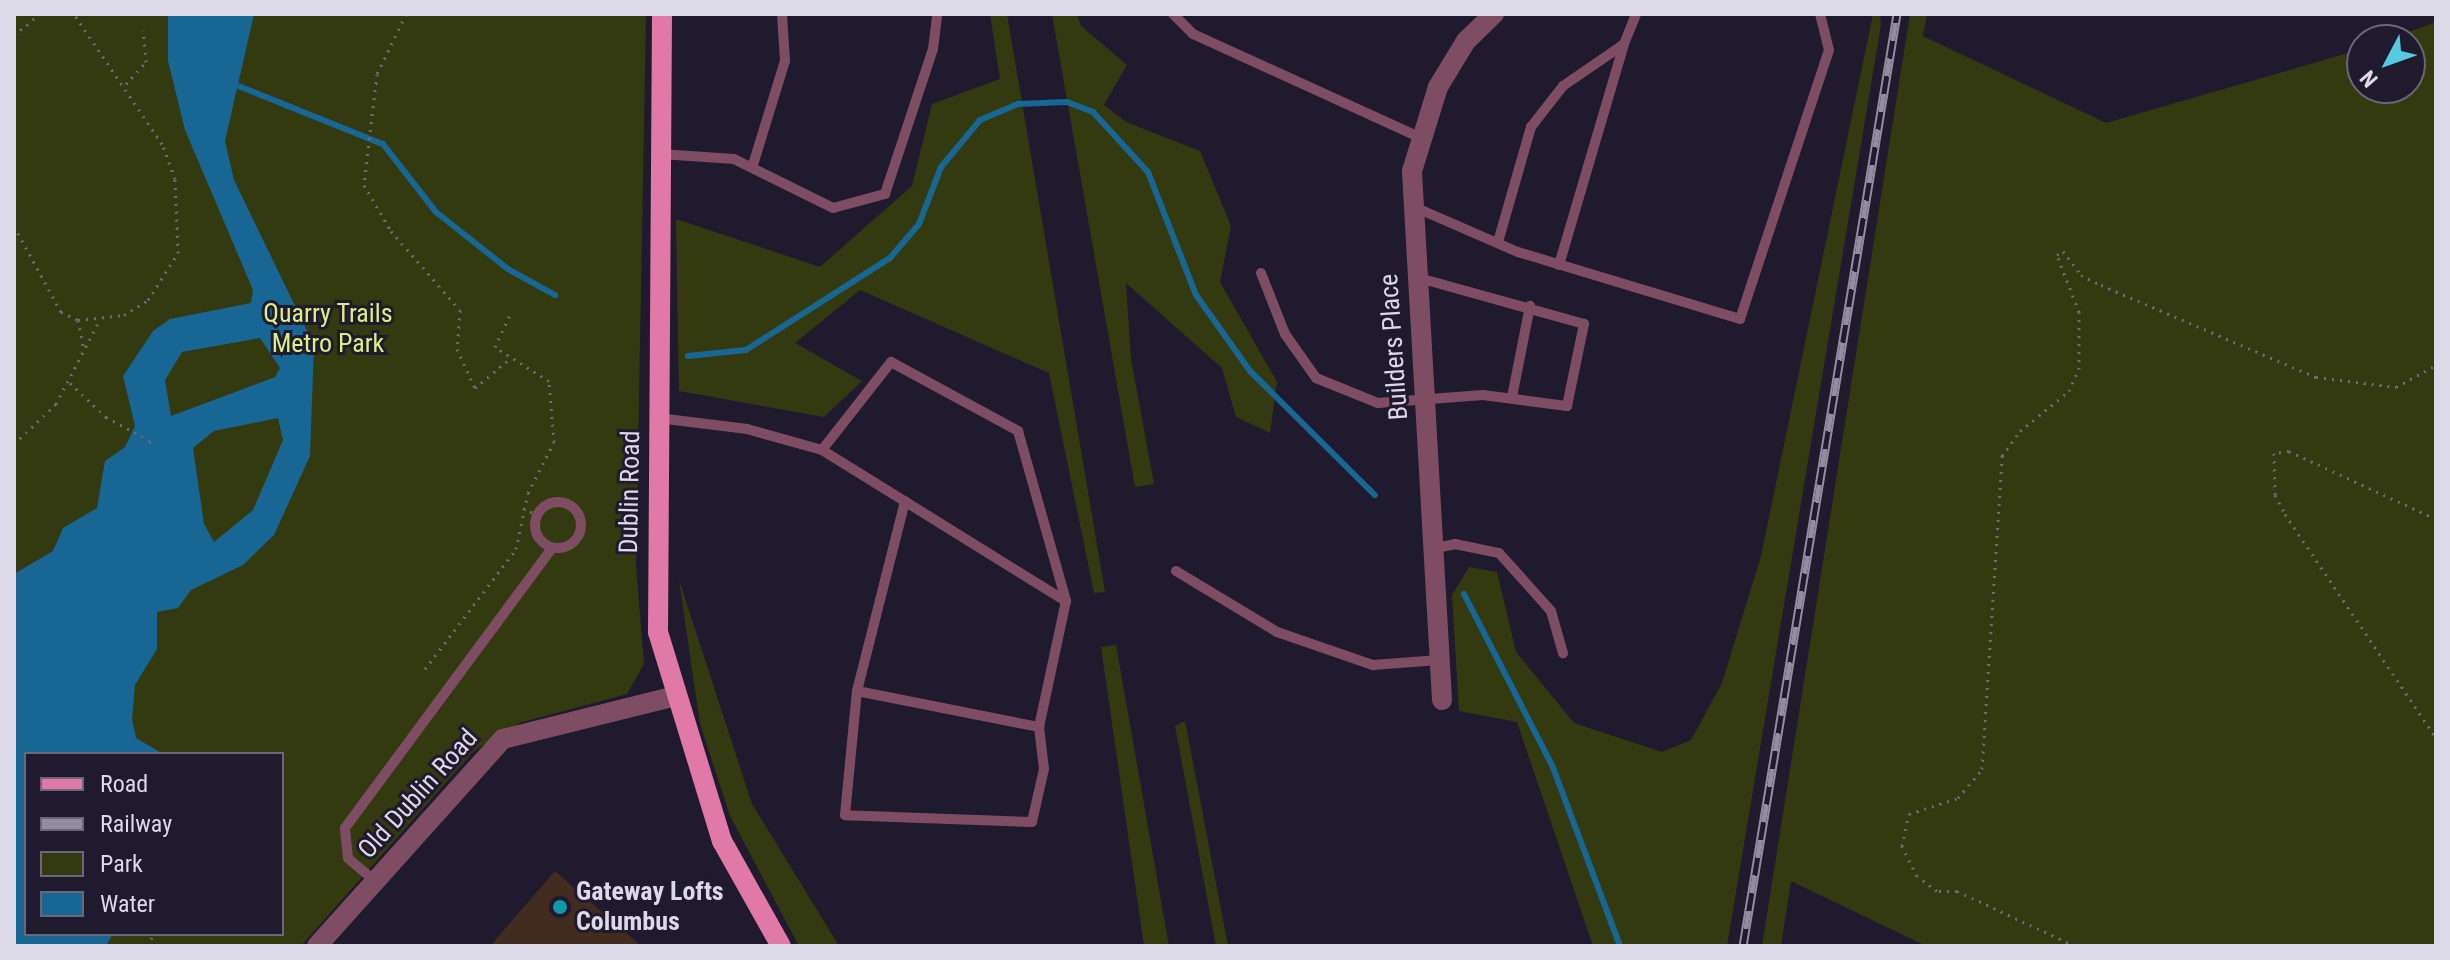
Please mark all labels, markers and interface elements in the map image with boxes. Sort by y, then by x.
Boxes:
north arrow [2346,24,2426,104]
text: N [2355,65,2383,92]
street label: Builders Place [1373,273,1415,421]
park label: Quarry Trails Metro Park [263,298,393,360]
street label: Dublin Road [613,430,647,554]
street label: Old Dublin Road [352,723,484,865]
legend [24,752,284,936]
text: Road [100,770,148,798]
text: Railway [100,810,172,838]
text: Park [100,850,143,878]
place label: Gateway Lofts Columbus [576,876,724,938]
text: Water [100,890,155,918]
marker: Gateway Lofts Columbus [551,898,569,916]

